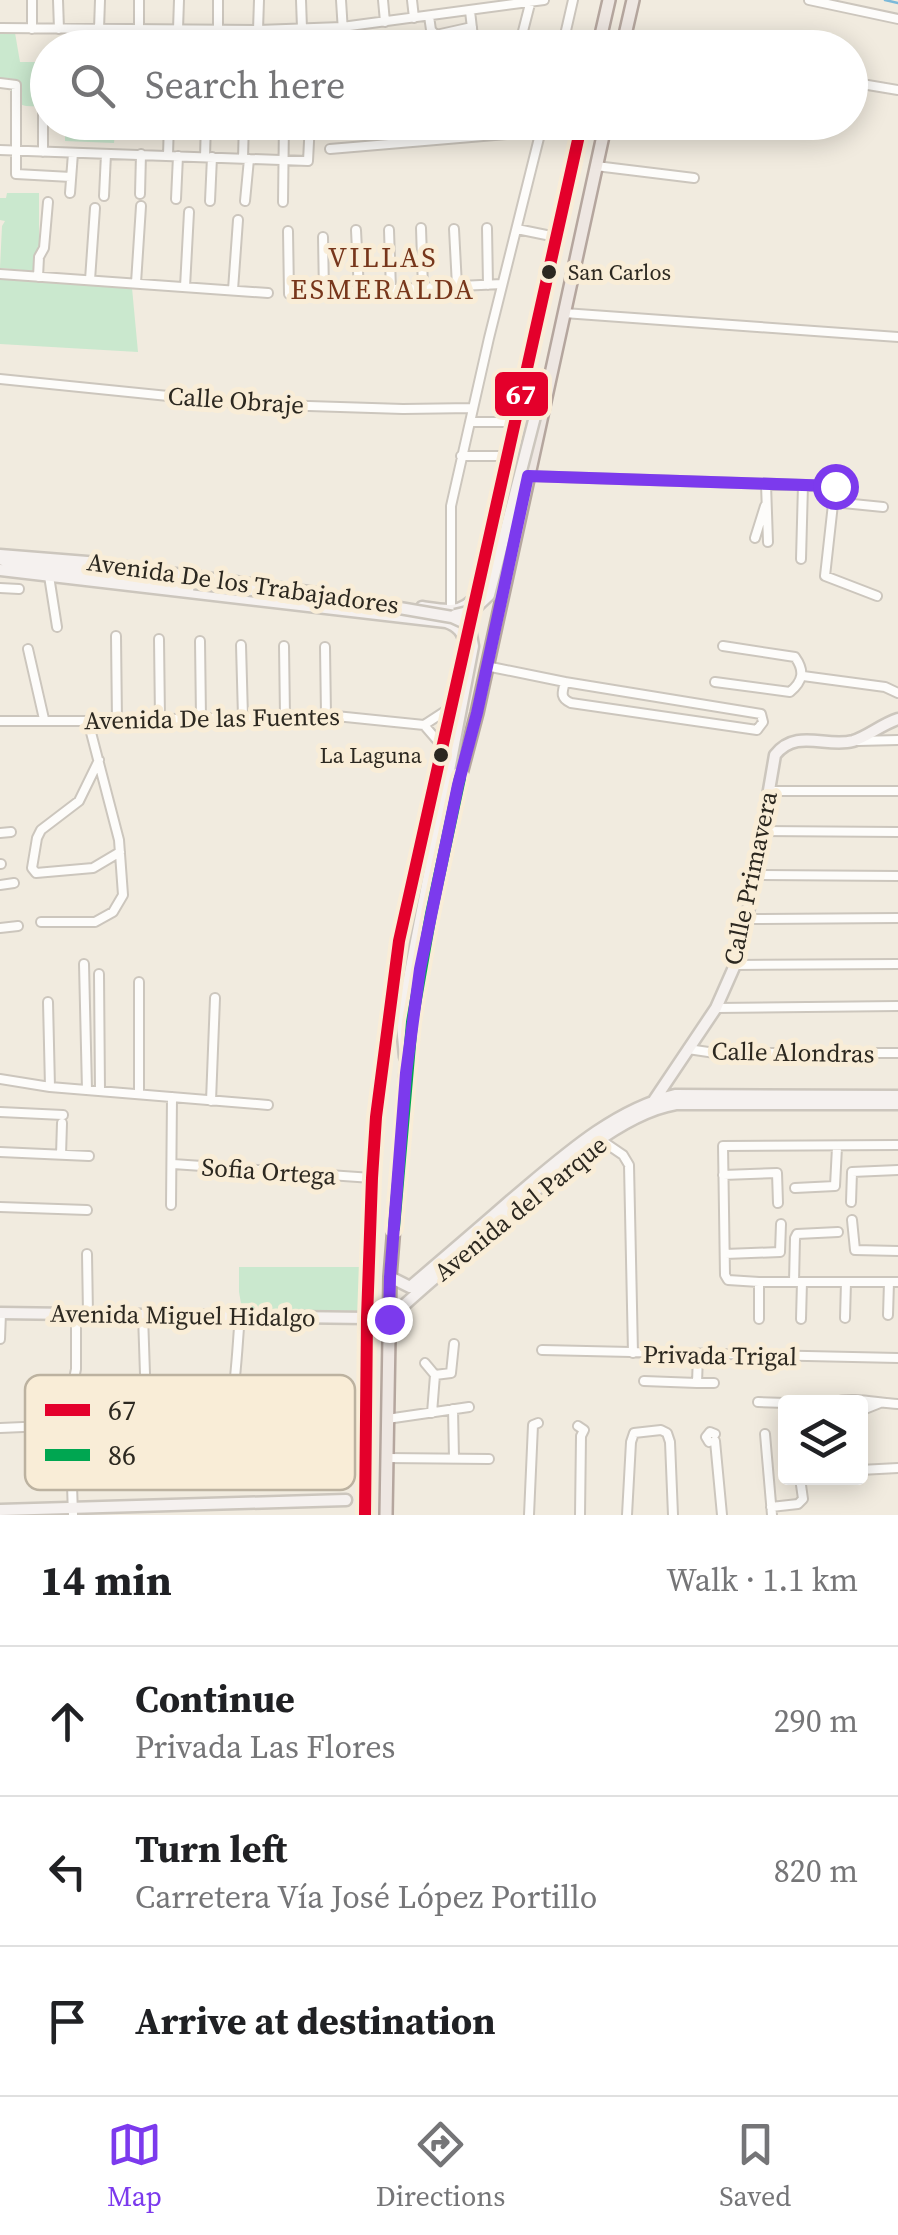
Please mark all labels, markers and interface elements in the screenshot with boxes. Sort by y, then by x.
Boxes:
search box [30,30,868,140]
icon: search [65,58,120,113]
text: Search here [145,59,345,111]
district label: VILLAS ESMERALDA [290,238,476,308]
place label: San Carlos [568,257,671,287]
marker: San Carlos [539,262,559,282]
line badge: 67 [493,370,550,418]
text: 67 [506,375,536,413]
street label: Calle Obraje [167,378,305,422]
route start [813,464,859,510]
street label: Avenida De los Trabajadores [85,544,401,622]
street label: Avenida De las Fuentes [84,699,340,737]
place label: La Laguna [320,740,423,770]
marker: La Laguna [431,745,451,765]
street label: Calle Primavera [715,788,785,968]
street label: Calle Alondras [711,1034,875,1070]
street label: Avenida del Parque [426,1128,614,1288]
street label: Sofia Ortega [200,1149,338,1193]
street label: Avenida Miguel Hidalgo [50,1296,316,1334]
route end [367,1297,413,1343]
street label: Privada Trigal [643,1337,797,1373]
legend [25,1375,355,1490]
text: 67 [108,1391,136,1429]
map controls [778,1395,868,1485]
button: layers [778,1395,868,1485]
text: 86 [108,1436,136,1474]
text: 14 min [40,1551,172,1609]
text: Walk · 1.1 km [666,1558,858,1602]
text: Continue [135,1673,295,1725]
icon: ahead [40,1694,95,1749]
text: 290 m [774,1699,858,1743]
text: Privada Las Flores [135,1725,395,1769]
text: Turn left [135,1823,287,1875]
icon: left [40,1844,95,1899]
text: 820 m [774,1849,858,1893]
text: Carretera Vía José López Portillo [135,1875,597,1919]
icon: arrive [40,1994,95,2049]
text: Arrive at destination [135,1995,496,2047]
tab: Map [107,2117,162,2215]
tab: Directions [376,2117,505,2215]
tab: Saved [719,2117,791,2215]

